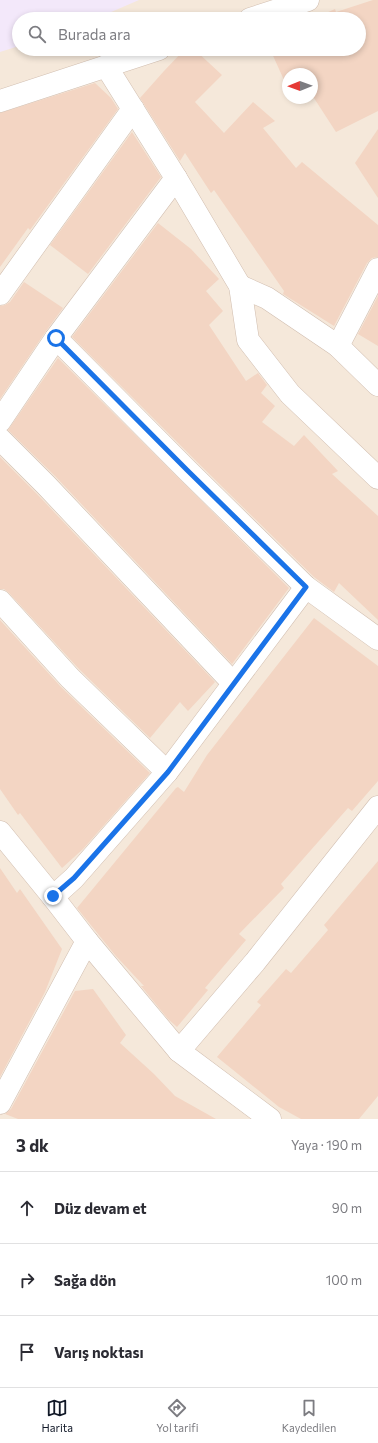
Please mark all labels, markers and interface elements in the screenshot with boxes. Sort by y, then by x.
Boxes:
search box [12,12,366,56]
icon: search [26,23,48,45]
text: Burada ara [58,25,131,43]
north arrow [282,68,318,104]
route start [47,329,65,347]
route end [44,887,62,905]
text: 3 dk [16,1135,49,1156]
text: Yaya · 190 m [291,1137,362,1153]
icon: ahead [16,1197,38,1219]
text: Düz devam et [54,1199,147,1217]
text: 90 m [332,1200,362,1216]
icon: right [16,1269,38,1291]
text: Sağa dön [54,1271,116,1289]
text: 100 m [326,1272,362,1288]
icon: arrive [16,1341,38,1363]
text: Varış noktası [54,1343,144,1361]
tab: Harita [42,1397,73,1434]
tab: Yol tarifi [156,1397,198,1434]
tab: Kaydedilen [282,1397,336,1434]

